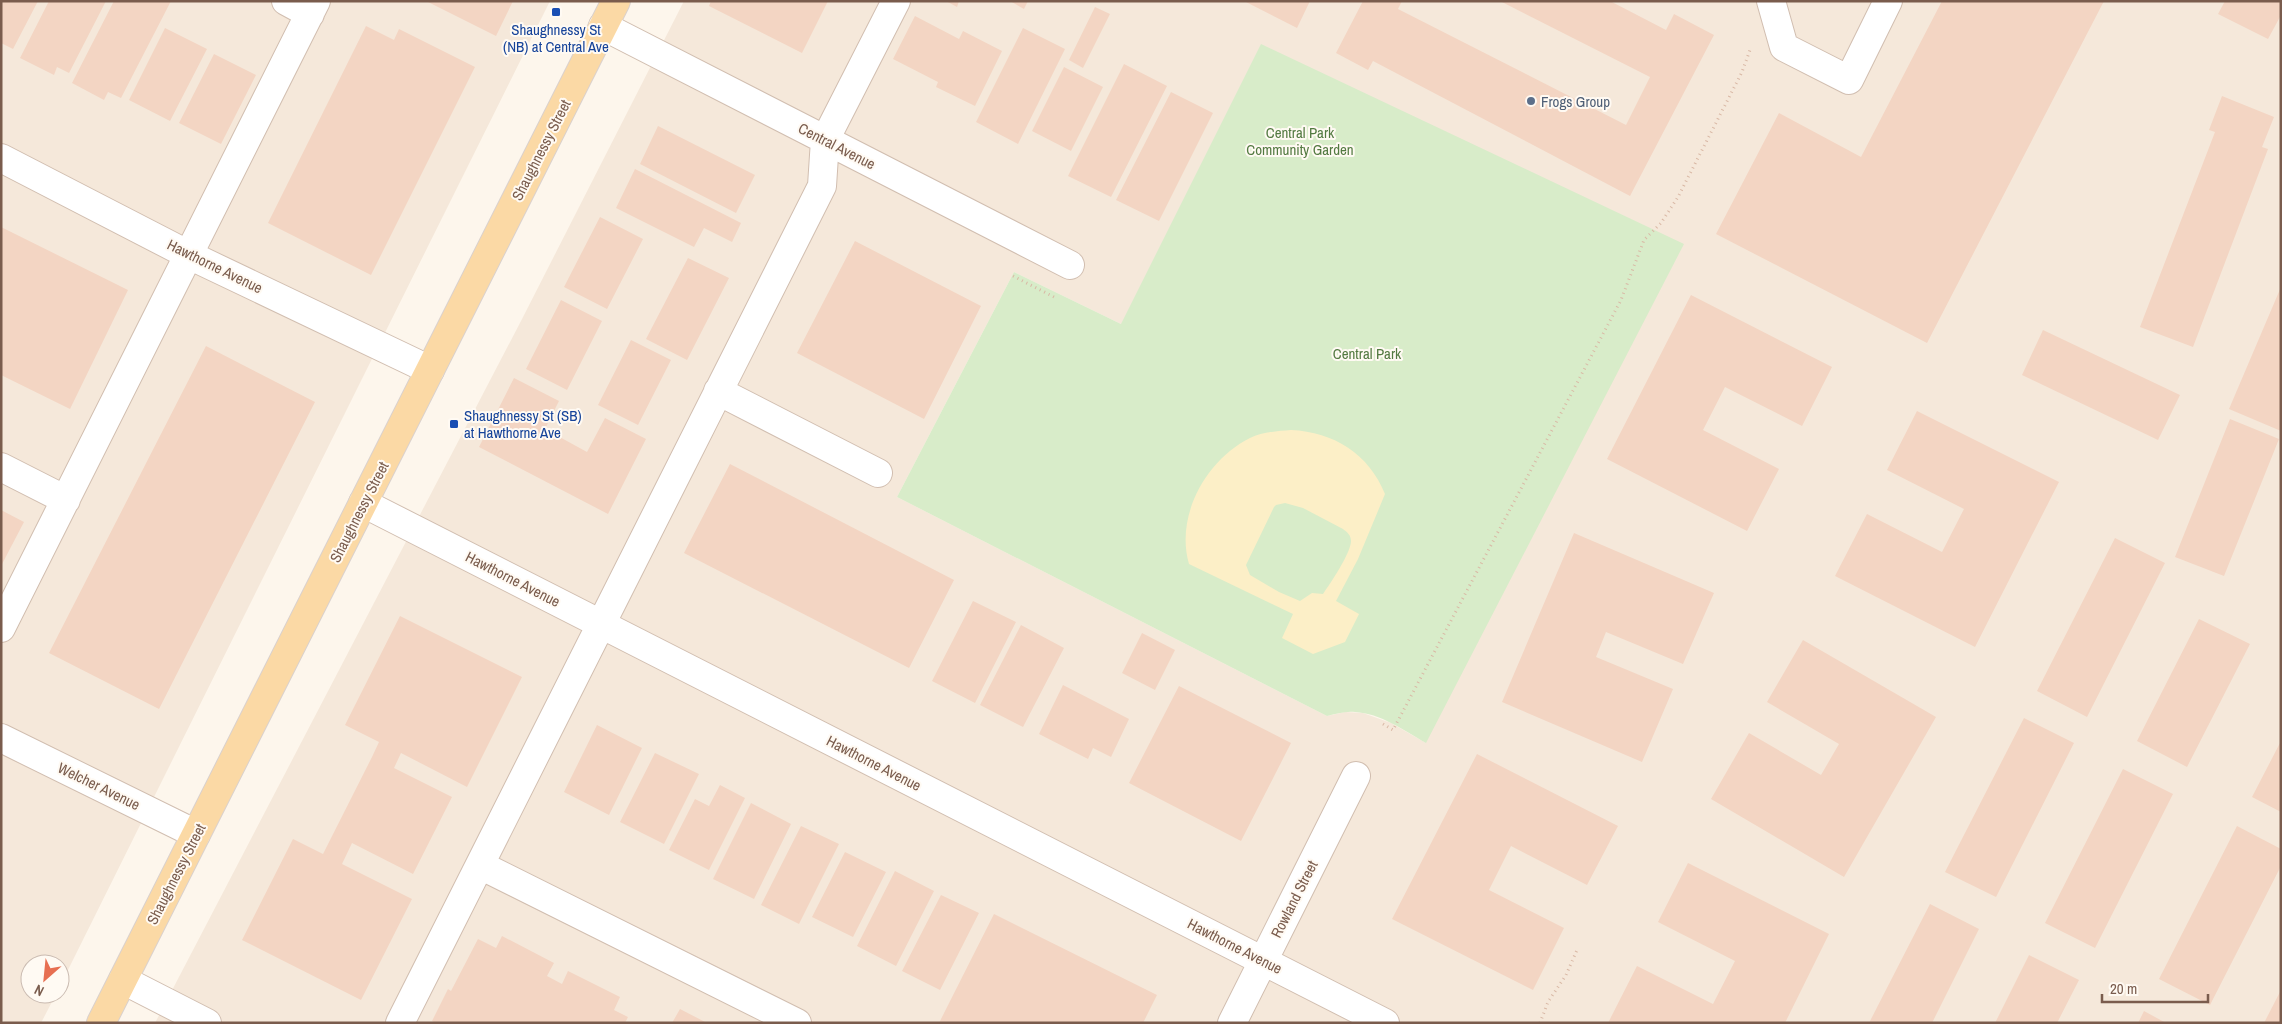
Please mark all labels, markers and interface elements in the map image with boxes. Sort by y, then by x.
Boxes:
marker: Shaughnessy St (NB) at Central Ave [550,6,562,18]
place label: Shaughnessy St (NB) at Central Ave [503,19,609,57]
place label: Frogs Group [1541,91,1610,112]
street label: Shaughnessy Street [506,95,576,204]
marker: Frogs Group [1525,95,1537,107]
street label: Central Avenue [795,118,879,174]
park label: Central Park Community Garden [1246,122,1354,160]
street label: Hawthorne Avenue [164,234,266,298]
park label: Central Park [1333,343,1402,364]
place label: Shaughnessy St (SB) at Hawthorne Ave [464,405,582,443]
marker: Shaughnessy St (SB) at Hawthorne Ave [448,418,460,430]
street label: Shaughnessy Street [324,457,394,566]
street label: Hawthorne Avenue [462,546,564,612]
street label: Hawthorne Avenue [823,730,925,796]
street label: Welcher Avenue [54,757,144,815]
street label: Shaughnessy Street [141,819,211,928]
street label: Rowland Street [1266,856,1323,941]
street label: Hawthorne Avenue [1184,913,1286,979]
north arrow [20,954,70,1004]
scale bar [2102,972,2208,1004]
text: 20 m [2110,978,2137,999]
text: N [31,981,47,1000]

